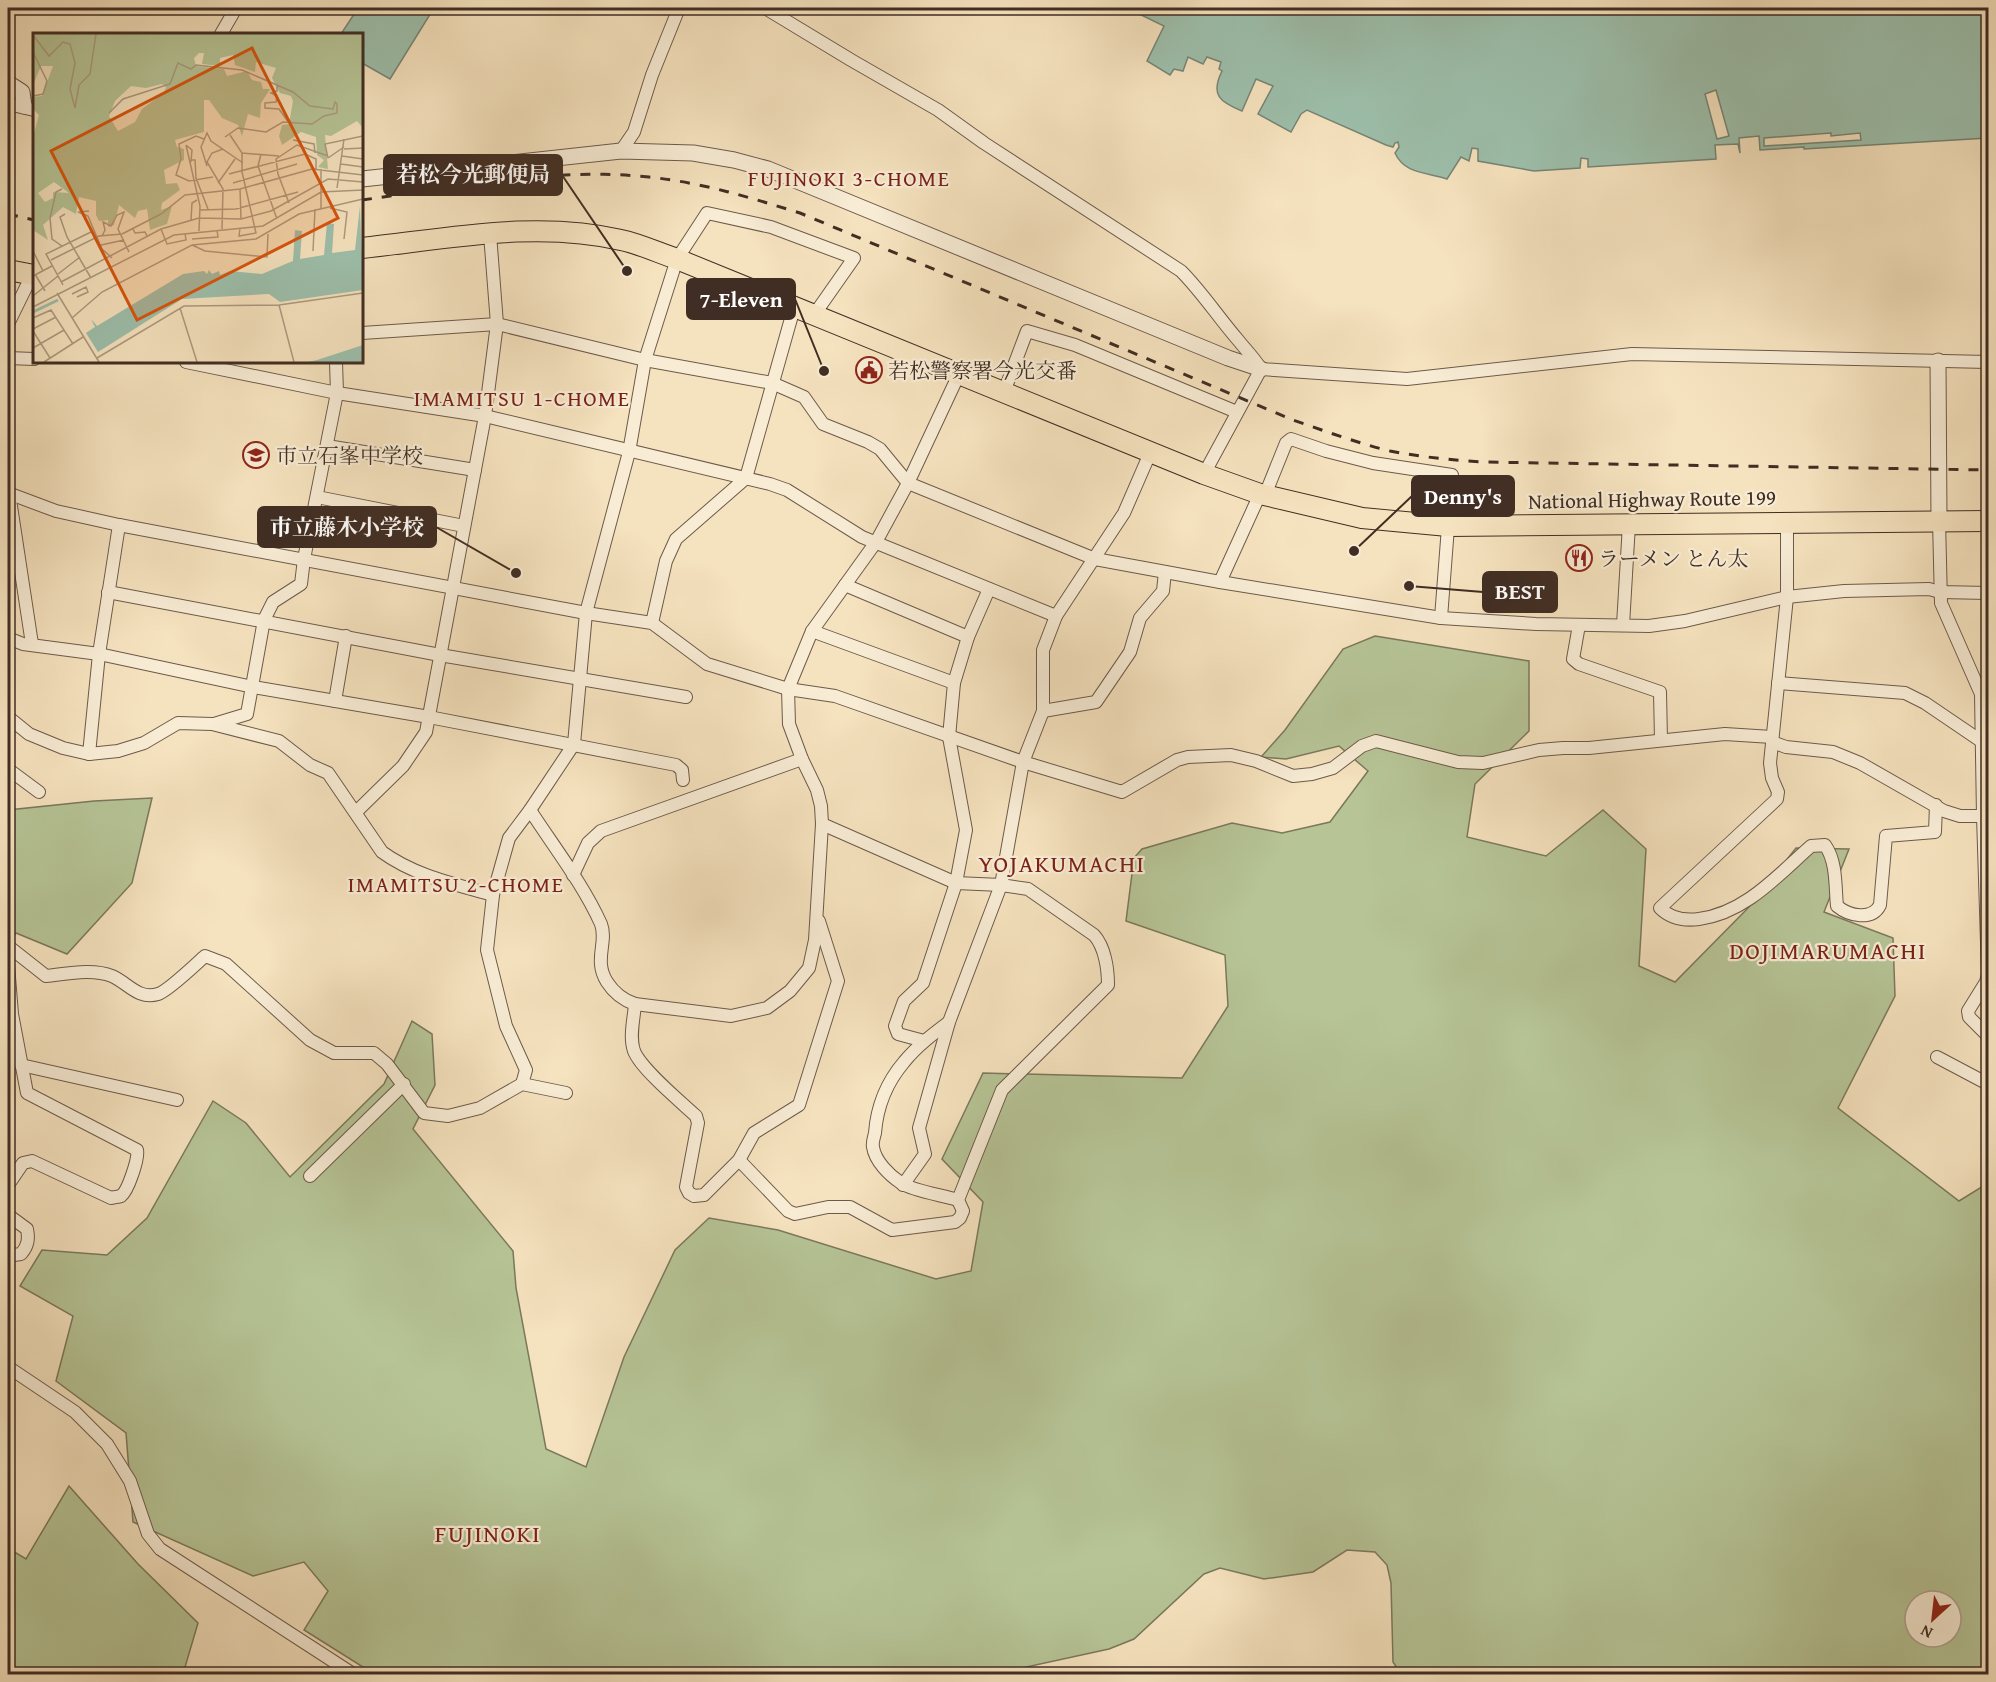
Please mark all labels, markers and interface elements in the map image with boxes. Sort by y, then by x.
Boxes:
inset map [33,33,363,363]
callout: 若松今光郵便局 [384,155,562,195]
text: 若松今光郵便局 [396,158,550,190]
district label: FUJINOKI 3-CHOME [748,162,950,194]
callout: 7-Eleven [687,279,795,319]
text: 7-Eleven [699,283,783,315]
public building icon: 若松警察署今光交番 [854,355,884,385]
place label: 若松警察署今光交番 [888,355,1077,386]
district label: IMAMITSU 1-CHOME [414,382,630,414]
school or university icon: 市立石峯中学校 [241,440,271,470]
place label: 市立石峯中学校 [276,440,423,471]
callout: Denny's [1412,476,1514,516]
text: Denny's [1424,480,1502,512]
street label: National Highway Route 199 [1528,481,1776,517]
callout: 市立藤木小学校 [258,507,436,547]
text: 市立藤木小学校 [270,511,424,543]
restaurant icon: ラーメン とん太 [1564,543,1594,573]
place label: ラーメン とん太 [1598,543,1749,574]
callout: BEST [1483,572,1557,612]
text: BEST [1495,575,1545,607]
district label: YOJAKUMACHI [979,846,1145,881]
district label: IMAMITSU 2-CHOME [348,868,564,900]
district label: DOJIMARUMACHI [1729,933,1927,968]
district label: FUJINOKI [435,1516,541,1551]
north arrow [1903,1589,1963,1649]
text: N [1916,1619,1936,1645]

